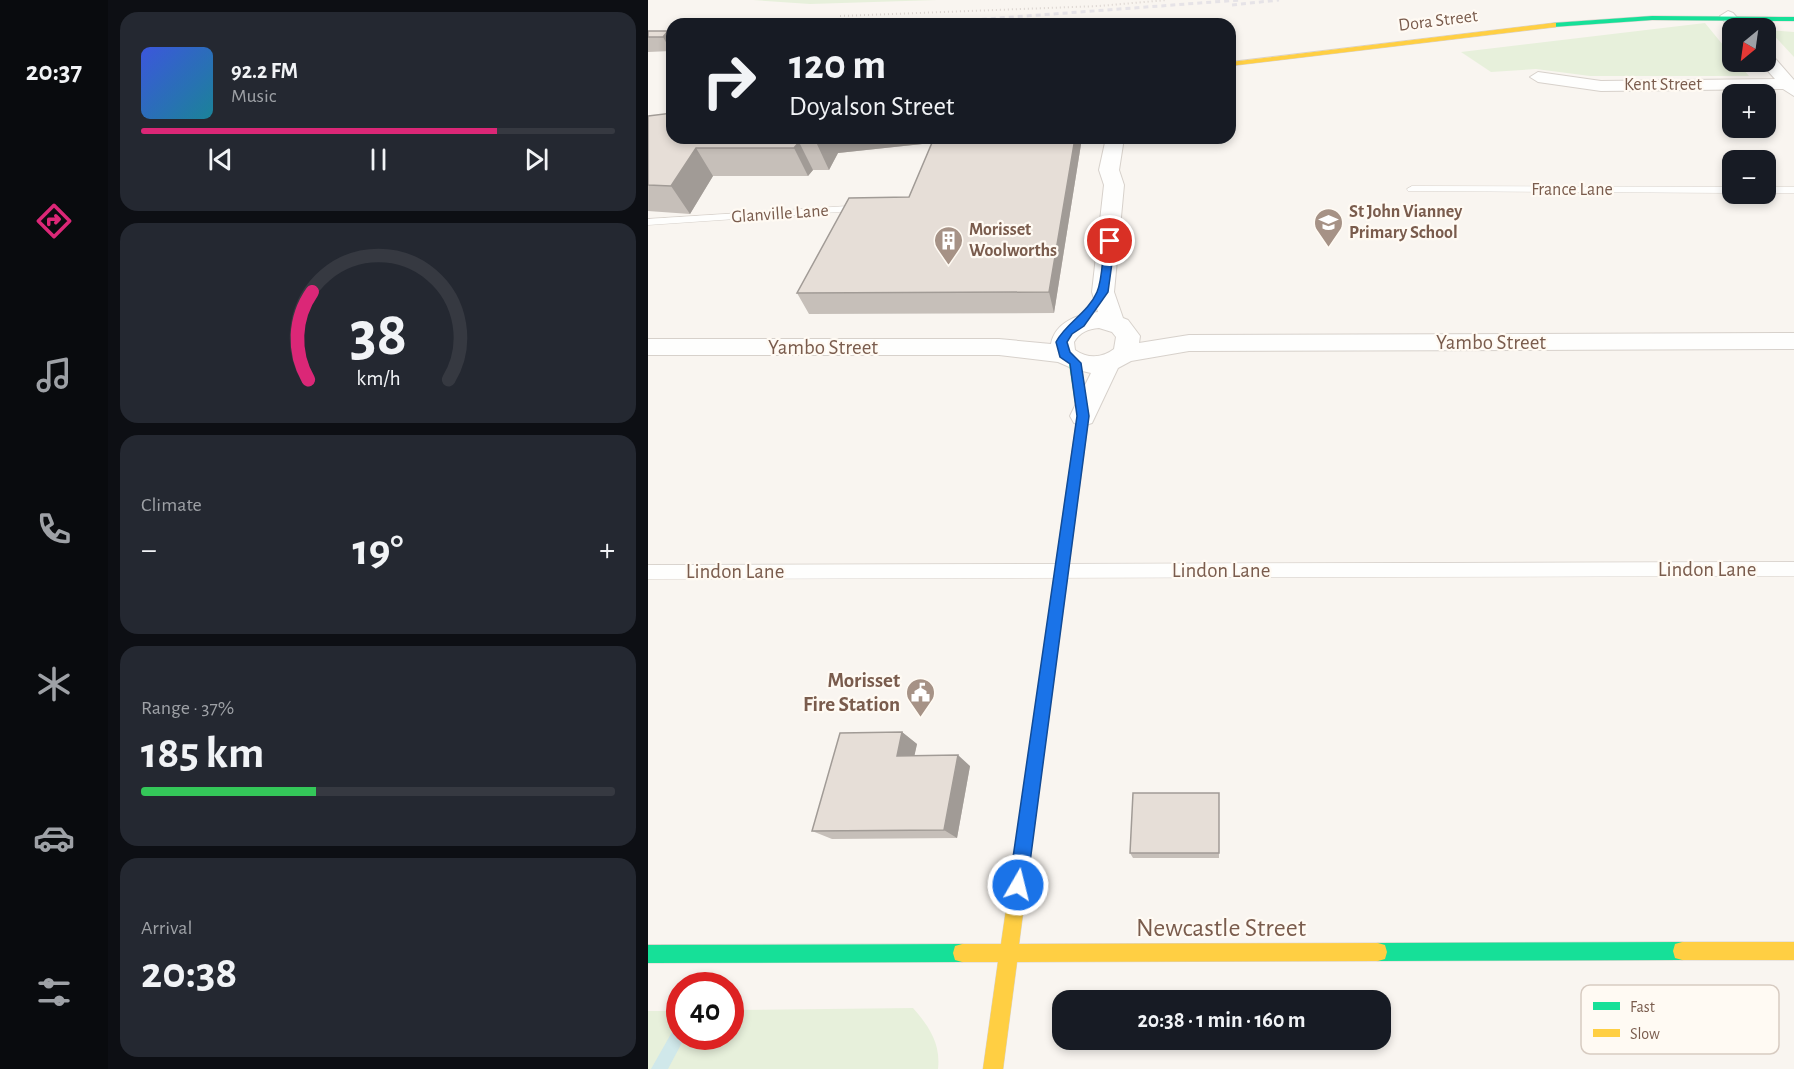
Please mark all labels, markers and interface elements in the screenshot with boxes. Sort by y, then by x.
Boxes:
street label: Dora Street [1397,7,1479,35]
north arrow [1722,18,1776,72]
map controls [1722,18,1776,204]
icon: right [690,42,768,120]
text: 120 m [789,44,886,86]
text: 20:37 [26,58,82,85]
text: 92.2 FM [231,60,298,82]
street label: Kent Street [1624,76,1702,94]
button: + [1722,84,1776,138]
text: Music [231,86,277,106]
text: Doyalson Street [789,93,954,120]
icon: previous [204,143,237,176]
icon: pause [362,143,395,176]
icon: next [520,143,553,176]
button: − [1722,150,1776,204]
street label: France Lane [1531,181,1613,199]
icon: directions [33,200,75,242]
street label: Glanville Lane [731,202,829,226]
place label: St John Vianney Primary School [1349,203,1463,242]
school or university icon: St John Vianney Primary School [1312,206,1344,248]
pin [1084,215,1135,266]
place label: Morisset Woolworths [969,221,1057,260]
building icon: Morisset Woolworths [932,224,964,266]
icon: arrive [1093,224,1126,257]
text: 38 [349,304,407,366]
street label: Yambo Street [1436,332,1546,353]
street label: Yambo Street [768,337,878,358]
icon: music [33,354,75,396]
text: km/h [356,369,400,390]
text: Climate [141,495,202,515]
icon: phone [33,508,75,550]
text: 19° [352,528,404,573]
text: − [141,534,157,567]
text: + [599,534,615,567]
street label: Lindon Lane [1658,559,1756,580]
street label: Lindon Lane [1172,560,1270,581]
street label: Lindon Lane [686,561,784,582]
icon: climate [33,663,75,705]
place label: Morisset Fire Station [803,670,900,715]
public building icon: Morisset Fire Station [905,676,937,718]
text: Range · 37% [141,698,234,718]
text: 185 km [141,731,264,776]
icon: car [33,817,75,859]
position arrow [986,853,1050,917]
street label: Newcastle Street [1136,915,1306,941]
text: Arrival [141,918,192,938]
text: 20:38 [141,951,238,996]
icon: filters [33,971,75,1013]
speed limit sign: 40 [666,972,744,1050]
legend [1581,985,1779,1054]
text: Fast [1630,999,1655,1015]
text: 20:38 · 1 min · 160 m [1137,1009,1306,1031]
text: Slow [1630,1026,1660,1042]

